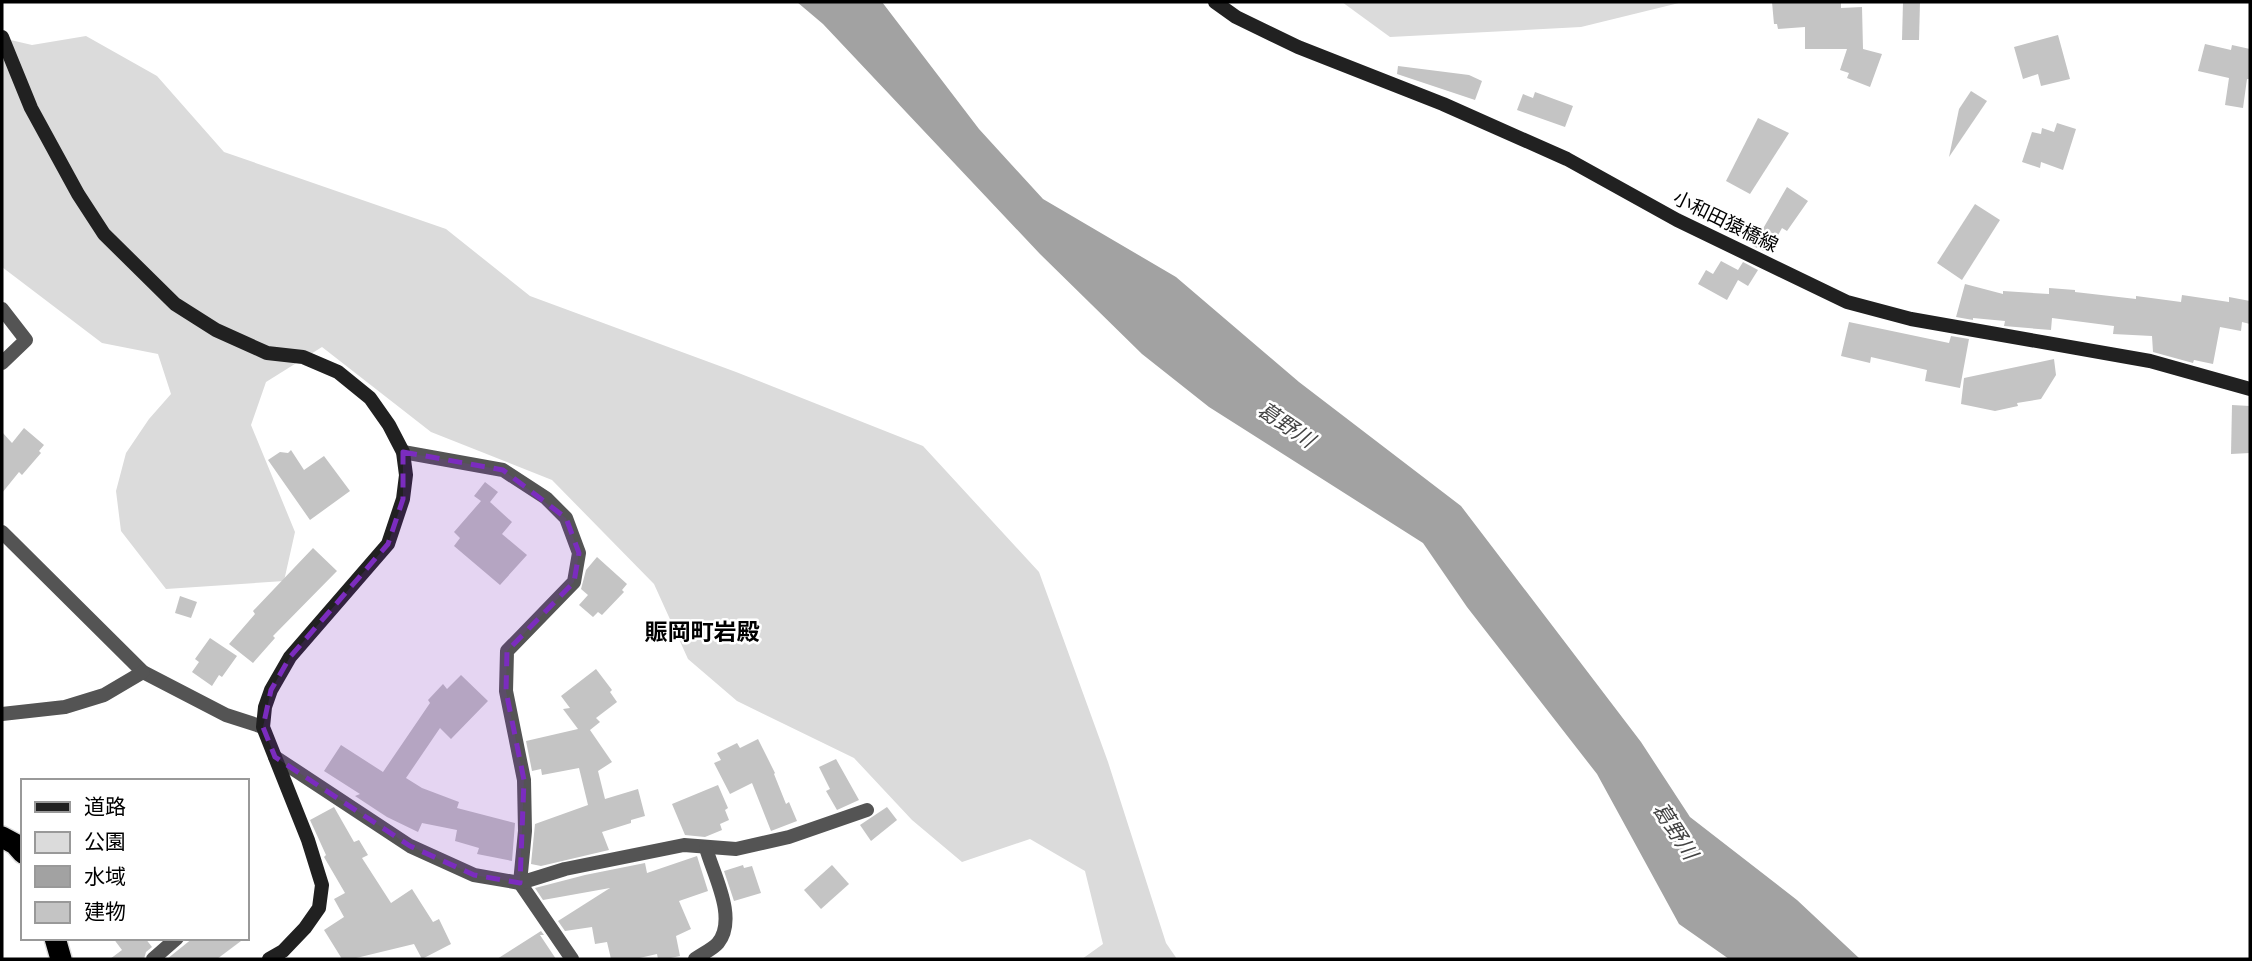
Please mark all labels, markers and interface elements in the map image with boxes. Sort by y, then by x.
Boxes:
street label: 小和田猿橋線 [1670,186,1782,257]
water label: 葛野川 [1253,397,1321,454]
district label: 賑岡町岩殿 [645,618,760,646]
legend [21,779,248,940]
text: 道路 [84,794,126,819]
water label: 葛野川 [1648,798,1704,866]
text: 公園 [84,829,126,854]
text: 水域 [84,864,126,889]
text: 建物 [84,899,126,924]

